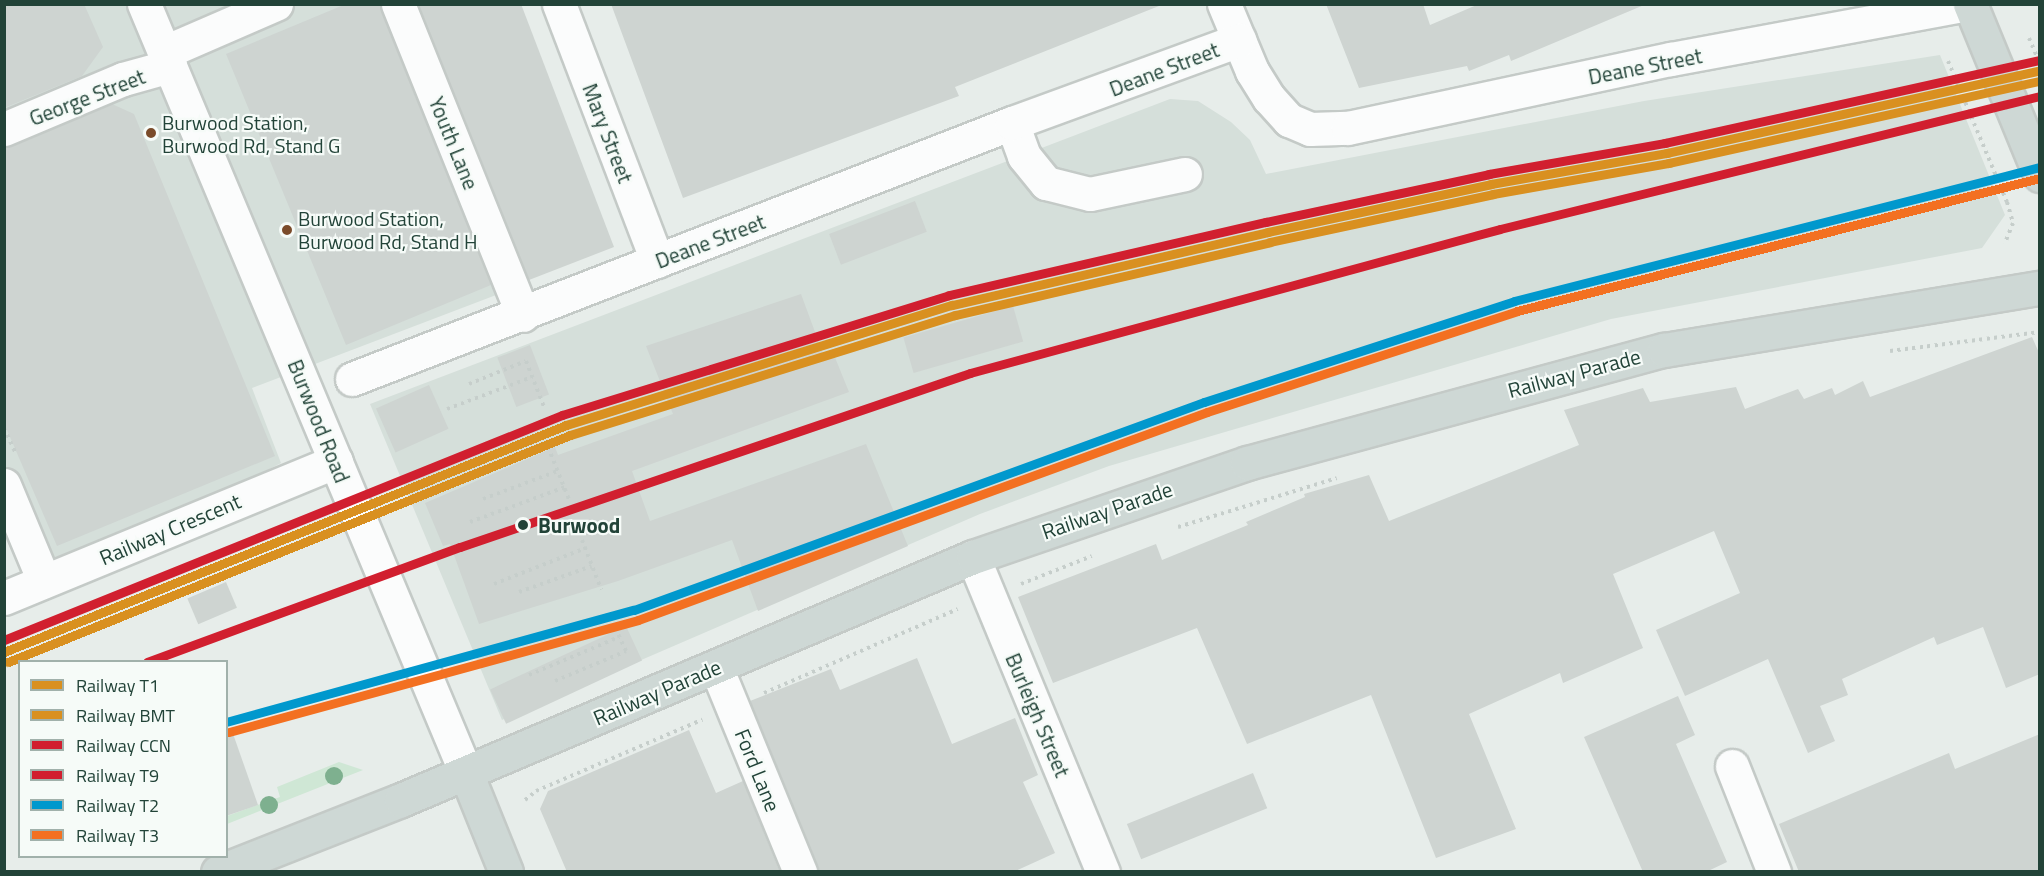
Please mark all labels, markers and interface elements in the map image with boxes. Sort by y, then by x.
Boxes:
street label: Deane Street [1106,37,1222,101]
street label: Deane Street [1586,43,1704,89]
street label: George Street [26,63,148,131]
street label: Mary Street [578,80,638,186]
street label: Youth Lane [424,93,484,193]
place label: Burwood Station, Burwood Rd, Stand G [162,110,340,157]
marker: Burwood Station, Burwood Rd, Stand G [145,127,157,139]
place label: Burwood Station, Burwood Rd, Stand H [298,207,478,254]
street label: Deane Street [652,209,768,273]
marker: Burwood Station, Burwood Rd, Stand H [281,224,293,236]
street label: Railway Parade [1505,343,1643,403]
street label: Burwood Road [283,356,355,486]
street label: Railway Parade [1038,476,1176,544]
street label: Railway Crescent [96,488,244,570]
place label: Burwood [538,512,620,538]
marker: Burwood [513,515,533,535]
street label: Burleigh Street [1001,649,1075,781]
street label: Railway Parade [589,654,725,730]
legend [18,660,228,858]
text: Railway T1 [76,672,159,699]
text: Railway BMT [76,702,175,729]
street label: Ford Lane [730,725,786,815]
text: Railway CCN [76,732,171,759]
text: Railway T9 [76,762,159,789]
text: Railway T2 [76,792,159,819]
text: Railway T3 [76,822,159,849]

